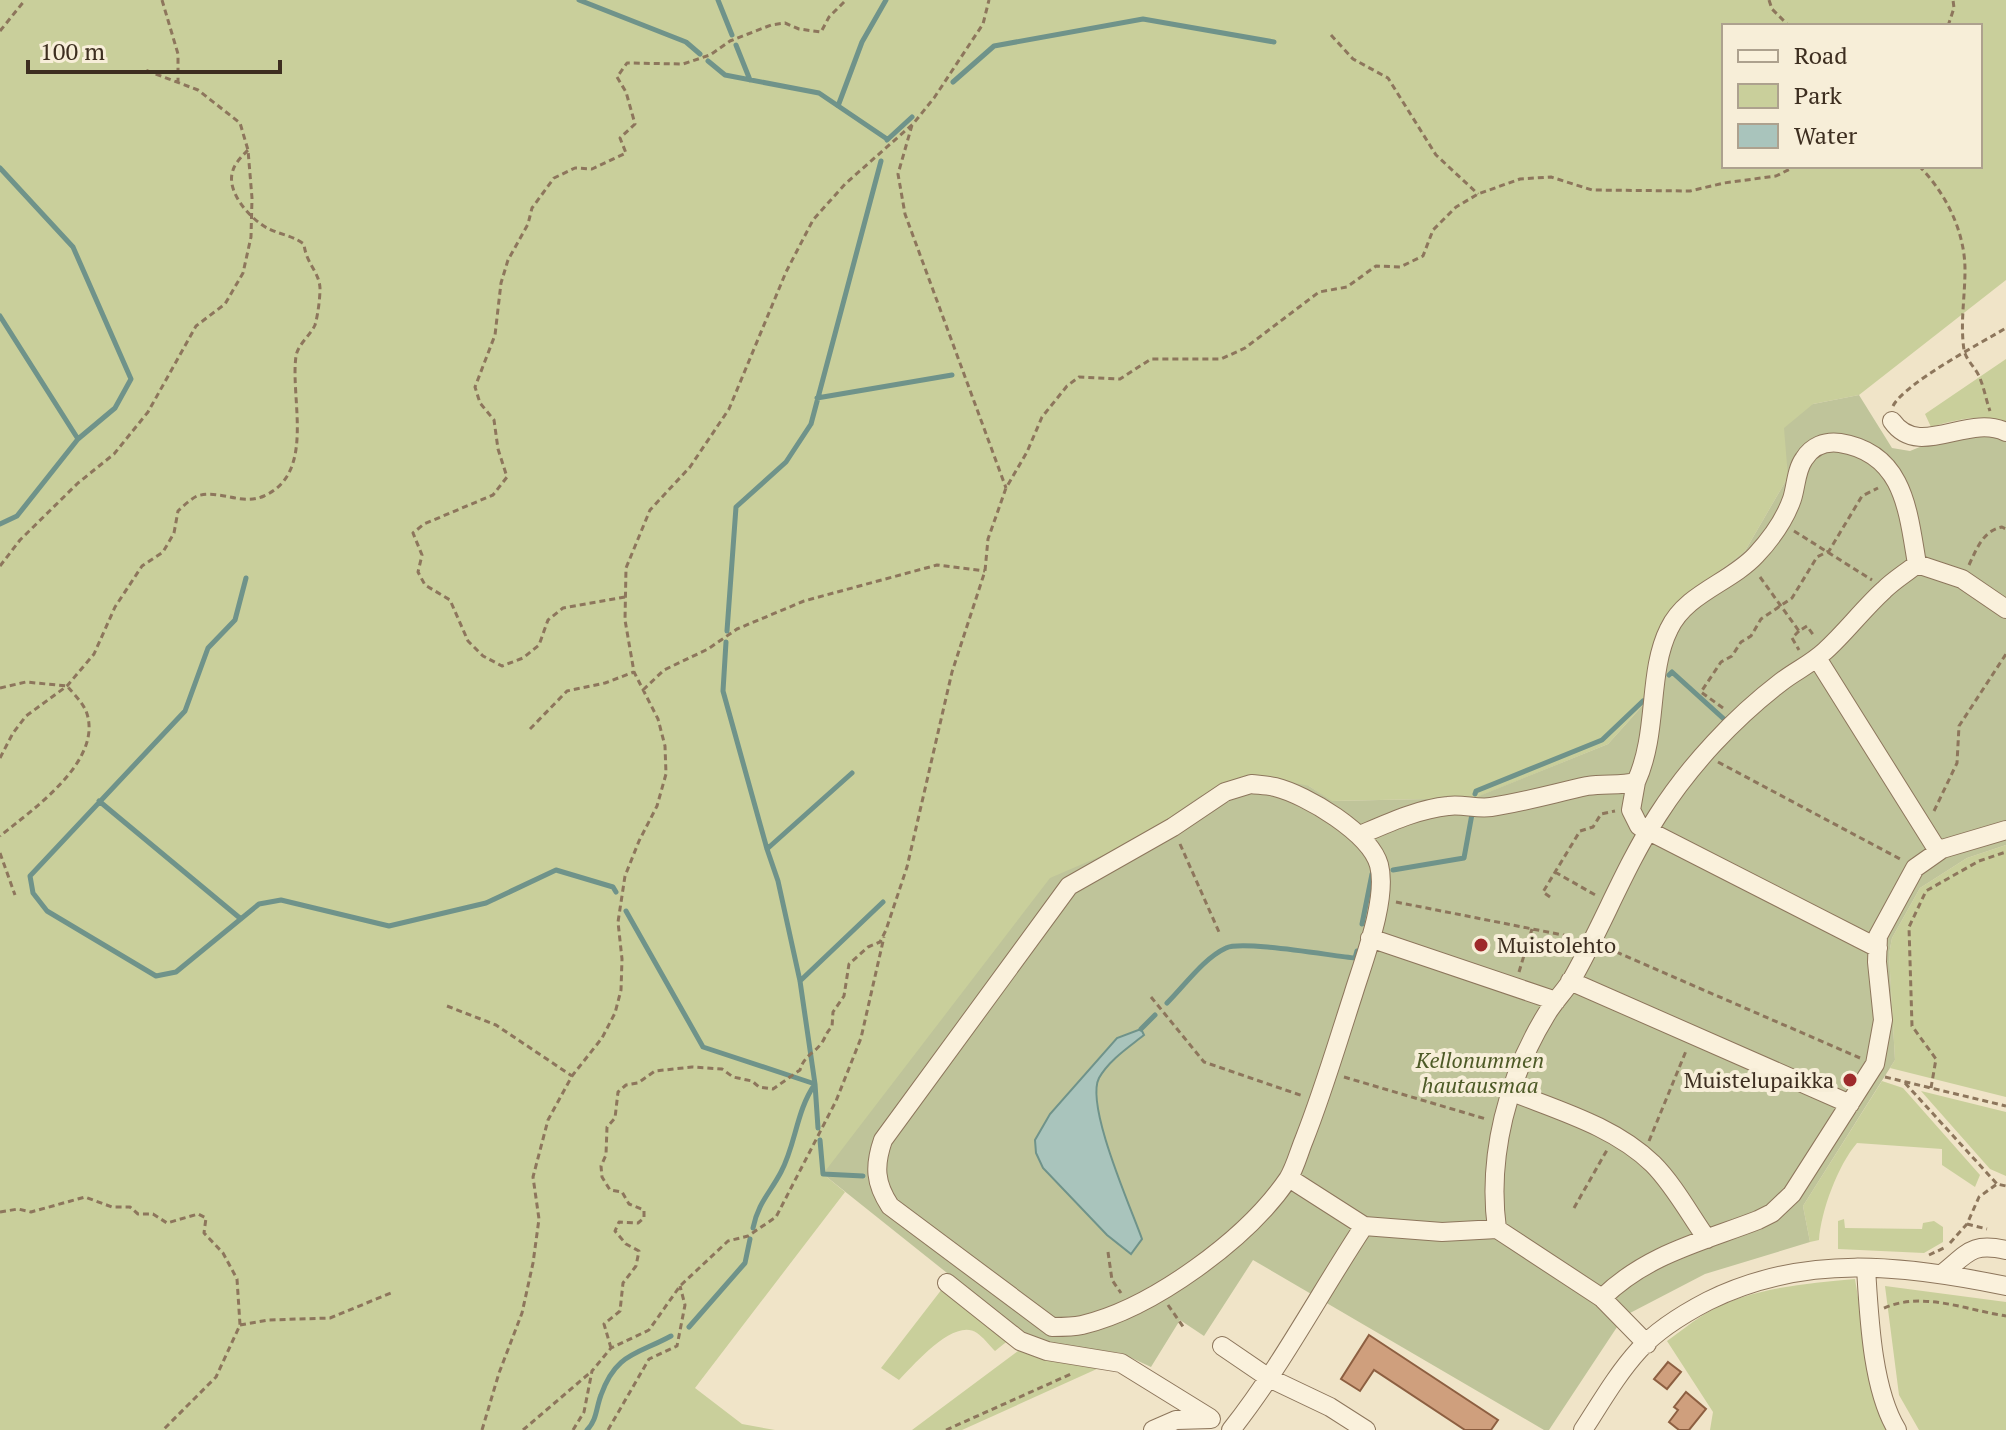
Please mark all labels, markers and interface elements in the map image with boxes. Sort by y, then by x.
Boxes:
scale bar [28,24,280,74]
legend [1722,24,1982,168]
text: 100 m [40,35,105,67]
text: Road [1794,39,1848,71]
text: Park [1794,79,1843,111]
text: Water [1794,119,1858,151]
place label: Muistolehto [1497,930,1616,959]
marker: Muistolehto [1472,936,1490,954]
park label: Kellonummen hautausmaa [1415,1045,1544,1099]
place label: Muistelupaikka [1684,1065,1834,1094]
marker: Muistelupaikka [1841,1071,1859,1089]

